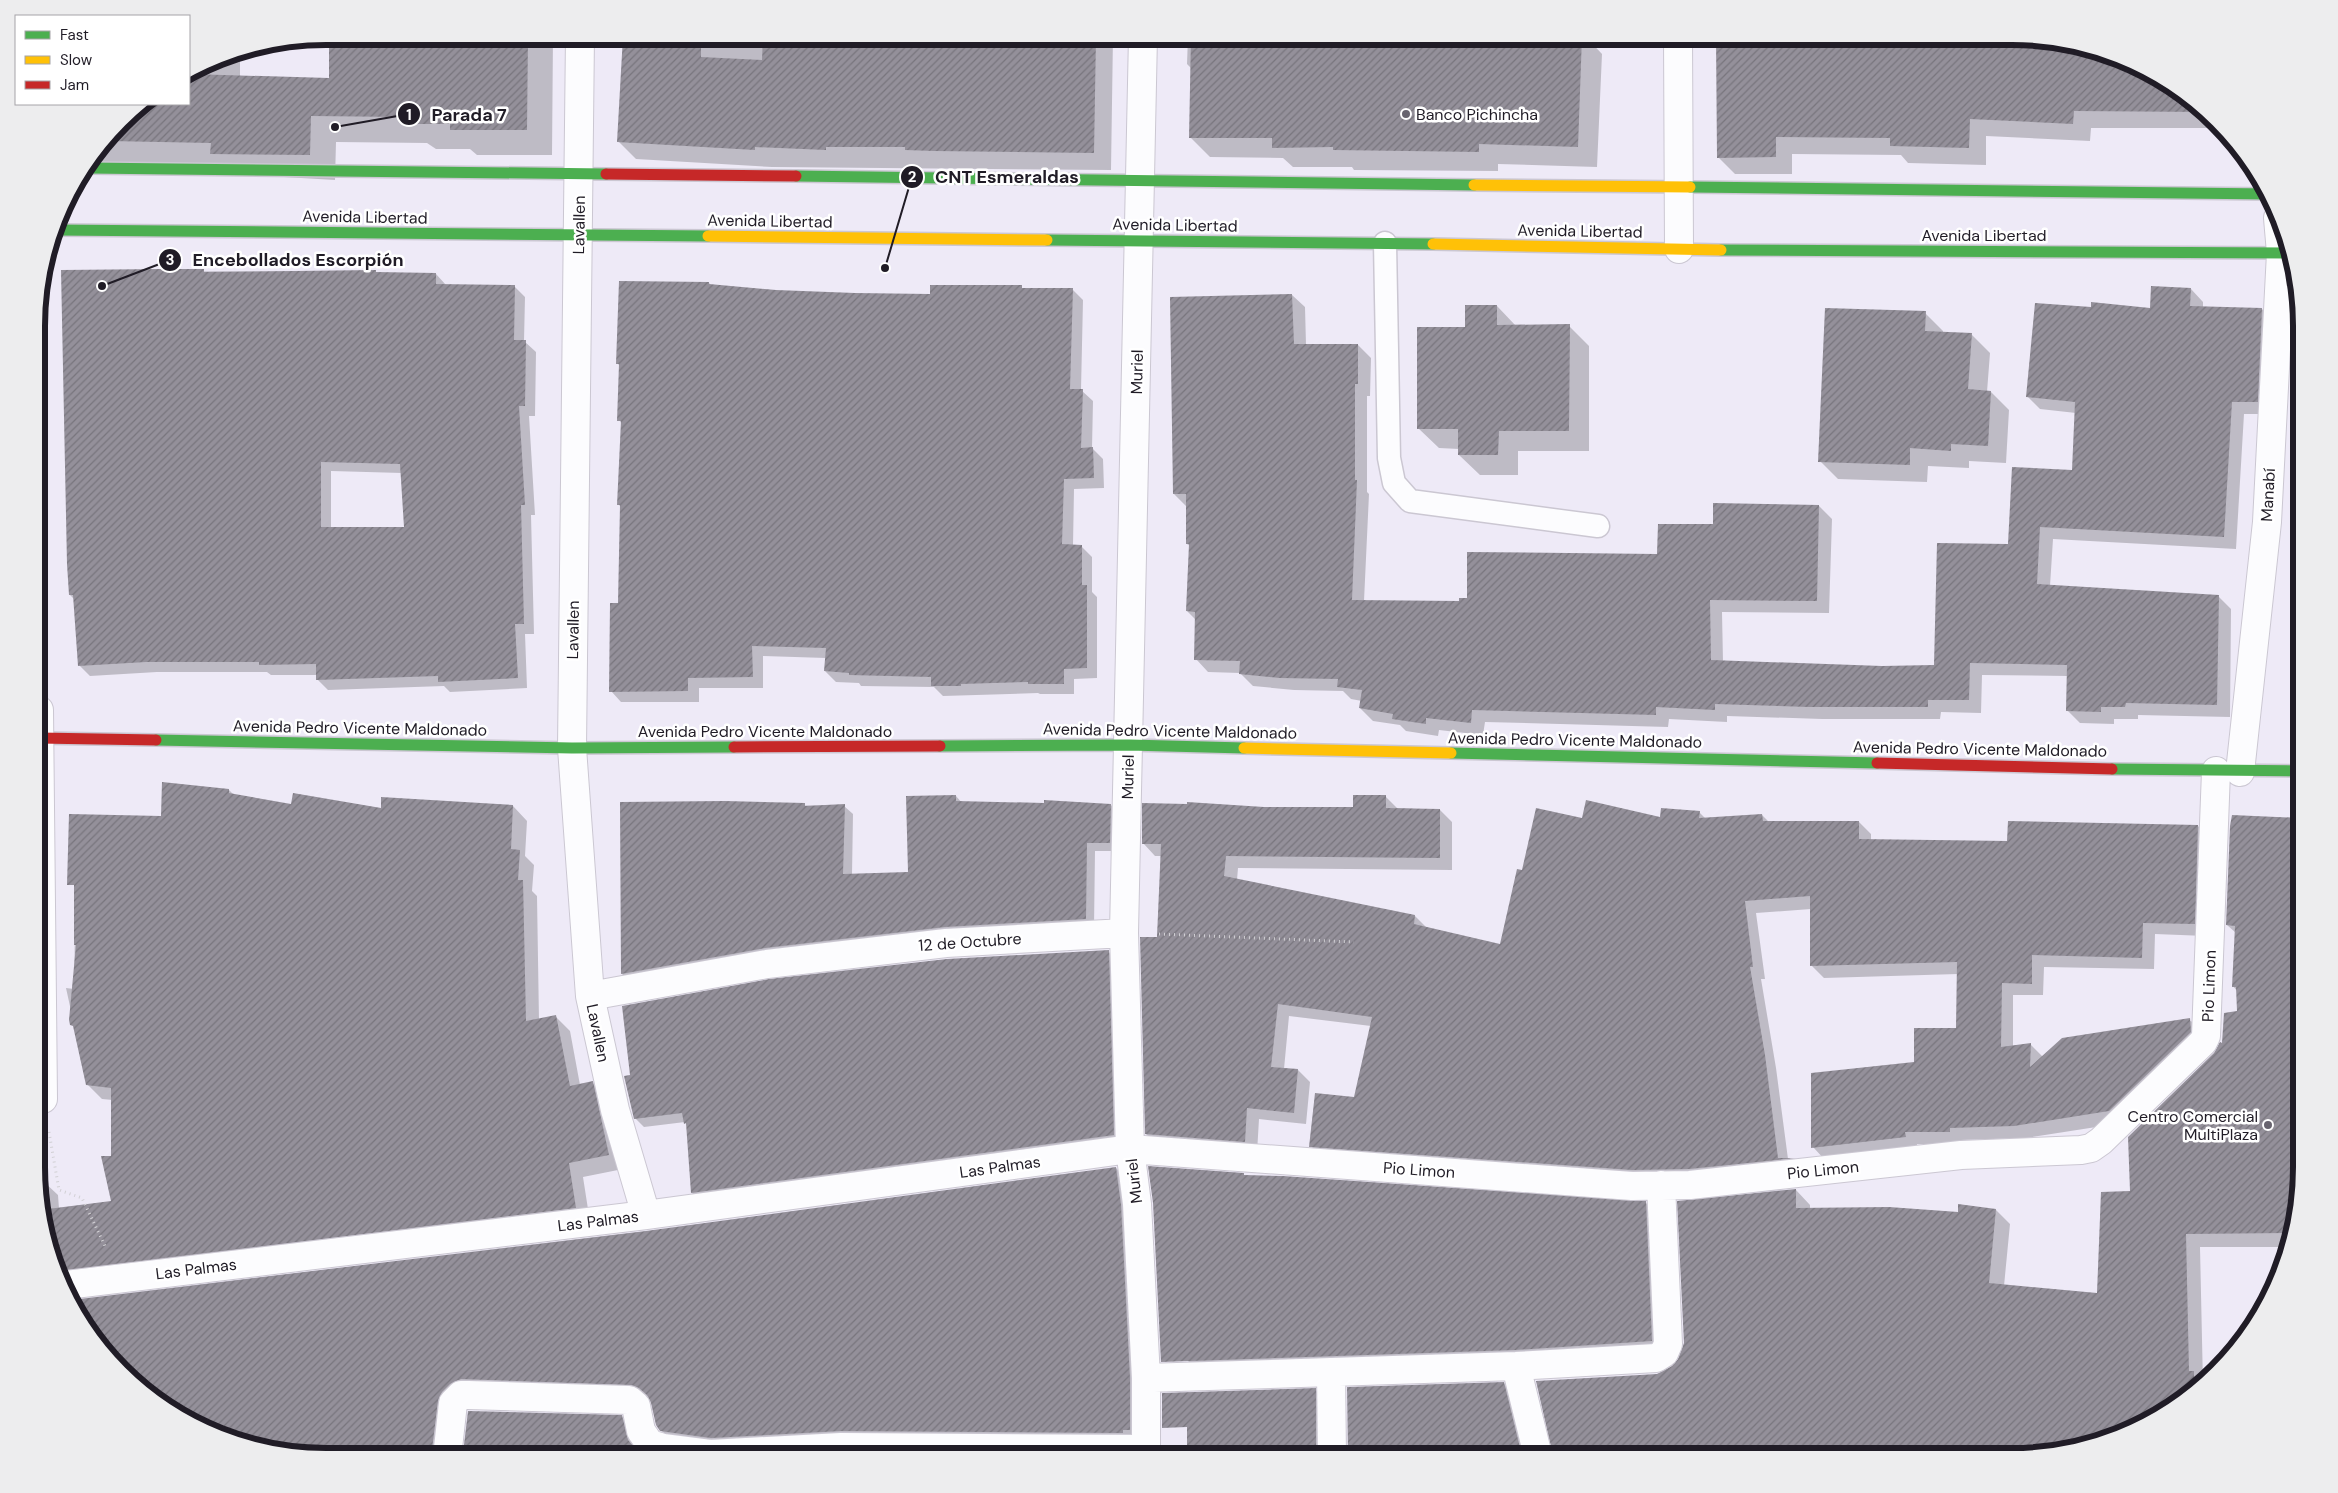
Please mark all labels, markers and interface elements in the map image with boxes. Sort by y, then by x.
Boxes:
legend [15,15,190,105]
text: Fast [60,25,89,45]
text: Slow [60,50,93,70]
text: Jam [60,75,89,95]
callout: Parada 7 [396,98,517,131]
text: Parada 7 [431,103,507,127]
place label: Banco Pichincha [1416,104,1538,125]
text: 1 [406,105,412,125]
marker: Banco Pichincha [1400,108,1412,120]
callout: CNT Esmeraldas [900,161,1089,194]
text: CNT Esmeraldas [935,165,1079,189]
text: 2 [908,167,917,187]
street label: Lavallen [568,195,590,255]
street label: Avenida Libertad [302,205,428,229]
street label: Avenida Libertad [707,209,833,233]
street label: Avenida Libertad [1112,213,1238,237]
street label: Avenida Libertad [1517,219,1643,243]
street label: Avenida Libertad [1921,225,2047,246]
callout: Encebollados Escorpión [158,244,414,277]
text: Encebollados Escorpión [192,248,404,272]
text: 3 [165,250,175,270]
street label: Muriel [1126,349,1148,395]
street label: Manabí [2256,467,2280,522]
street label: Lavallen [562,600,584,660]
street label: Avenida Pedro Vicente Maldonado [233,715,487,741]
street label: Avenida Pedro Vicente Maldonado [1043,718,1297,744]
street label: Avenida Pedro Vicente Maldonado [638,721,892,742]
street label: Avenida Pedro Vicente Maldonado [1448,727,1702,753]
street label: Avenida Pedro Vicente Maldonado [1853,736,2107,762]
street label: Muriel [1117,754,1139,800]
street label: 12 de Octubre [918,928,1022,956]
street label: Pio Limon [2197,950,2221,1022]
street label: Lavallen [582,1002,614,1064]
place label: Centro Comercial MultiPlaza [2127,1106,2258,1145]
marker: Centro Comercial MultiPlaza [2262,1119,2274,1131]
street label: Las Palmas [958,1151,1042,1183]
street label: Pio Limon [1786,1156,1860,1184]
street label: Muriel [1121,1157,1147,1205]
street label: Pio Limon [1382,1157,1456,1183]
street label: Las Palmas [556,1206,640,1236]
street label: Las Palmas [154,1254,238,1284]

